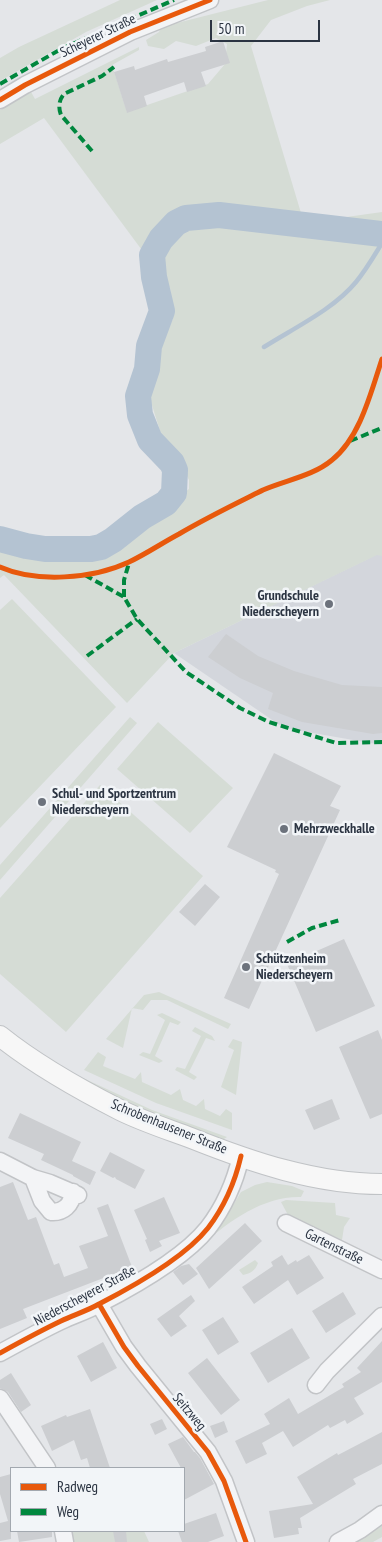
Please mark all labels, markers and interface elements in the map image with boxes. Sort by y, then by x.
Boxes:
street label: Scheyerer Straße [57,10,139,62]
scale bar [212,10,322,42]
text: 50 m [218,19,244,38]
place label: Grundschule Niederscheyern [242,588,319,620]
marker: Grundschule Niederscheyern [323,598,335,610]
place label: Schul- und Sportzentrum Niederscheyern [52,786,176,819]
marker: Schul- und Sportzentrum Niederscheyern [36,796,48,808]
place label: Mehrzweckhalle [294,821,375,837]
marker: Mehrzweckhalle [278,823,290,835]
place label: Schützenheim Niederscheyern [256,951,333,984]
marker: Schützenheim Niederscheyern [240,961,252,973]
street label: Schrobenhausener Straße [108,1096,230,1158]
street label: Gartenstraße [302,1226,366,1268]
street label: Niederscheyerer Straße [31,1262,139,1330]
street label: Seitzweg [169,1390,209,1434]
legend [10,1467,185,1532]
text: Radweg [57,1477,98,1496]
text: Weg [57,1502,79,1521]

